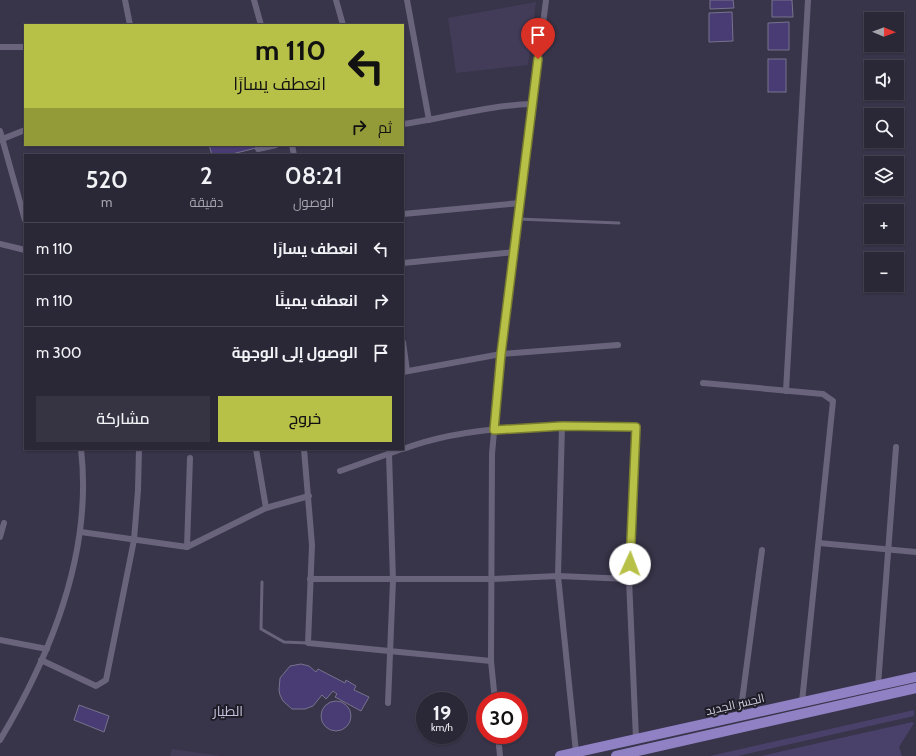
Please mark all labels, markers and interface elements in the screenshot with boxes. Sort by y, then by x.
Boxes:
north arrow [864,12,904,52]
map controls [864,12,904,292]
pin [521,18,555,59]
icon: arrive [527,24,549,46]
text: 110 m [255,33,326,67]
icon: left [340,40,392,92]
button: sound [864,60,904,100]
text: انعطف يسارًا [233,73,326,95]
button: search [864,108,904,148]
icon: right [348,116,370,138]
text: ثم [378,119,392,137]
button: layers [864,156,904,196]
text: 2 [200,161,213,190]
text: 08:21 [285,161,343,190]
text: 520 [86,165,128,194]
text: m [101,194,112,210]
text: دقيقة [189,194,223,210]
text: الوصول [293,194,334,210]
button: + [864,204,904,244]
icon: left [370,238,392,260]
text: 110 m [36,240,73,258]
text: انعطف يسارًا [273,240,358,258]
button: − [864,252,904,292]
icon: right [370,290,392,312]
text: 110 m [36,292,73,310]
text: انعطف يمينًا [275,292,358,310]
icon: arrive [370,342,392,364]
text: 300 m [36,344,82,362]
text: الوصول إلى الوجهة [232,344,358,362]
button: مشاركة [36,396,210,442]
button: خروج [218,396,392,442]
position arrow [609,543,651,585]
street label: الجسر الجديد [704,690,766,718]
speed limit sign: 30 [476,692,528,744]
text: 19 [433,701,451,725]
district label: الطيار [212,702,243,720]
text: km/h [431,721,453,734]

